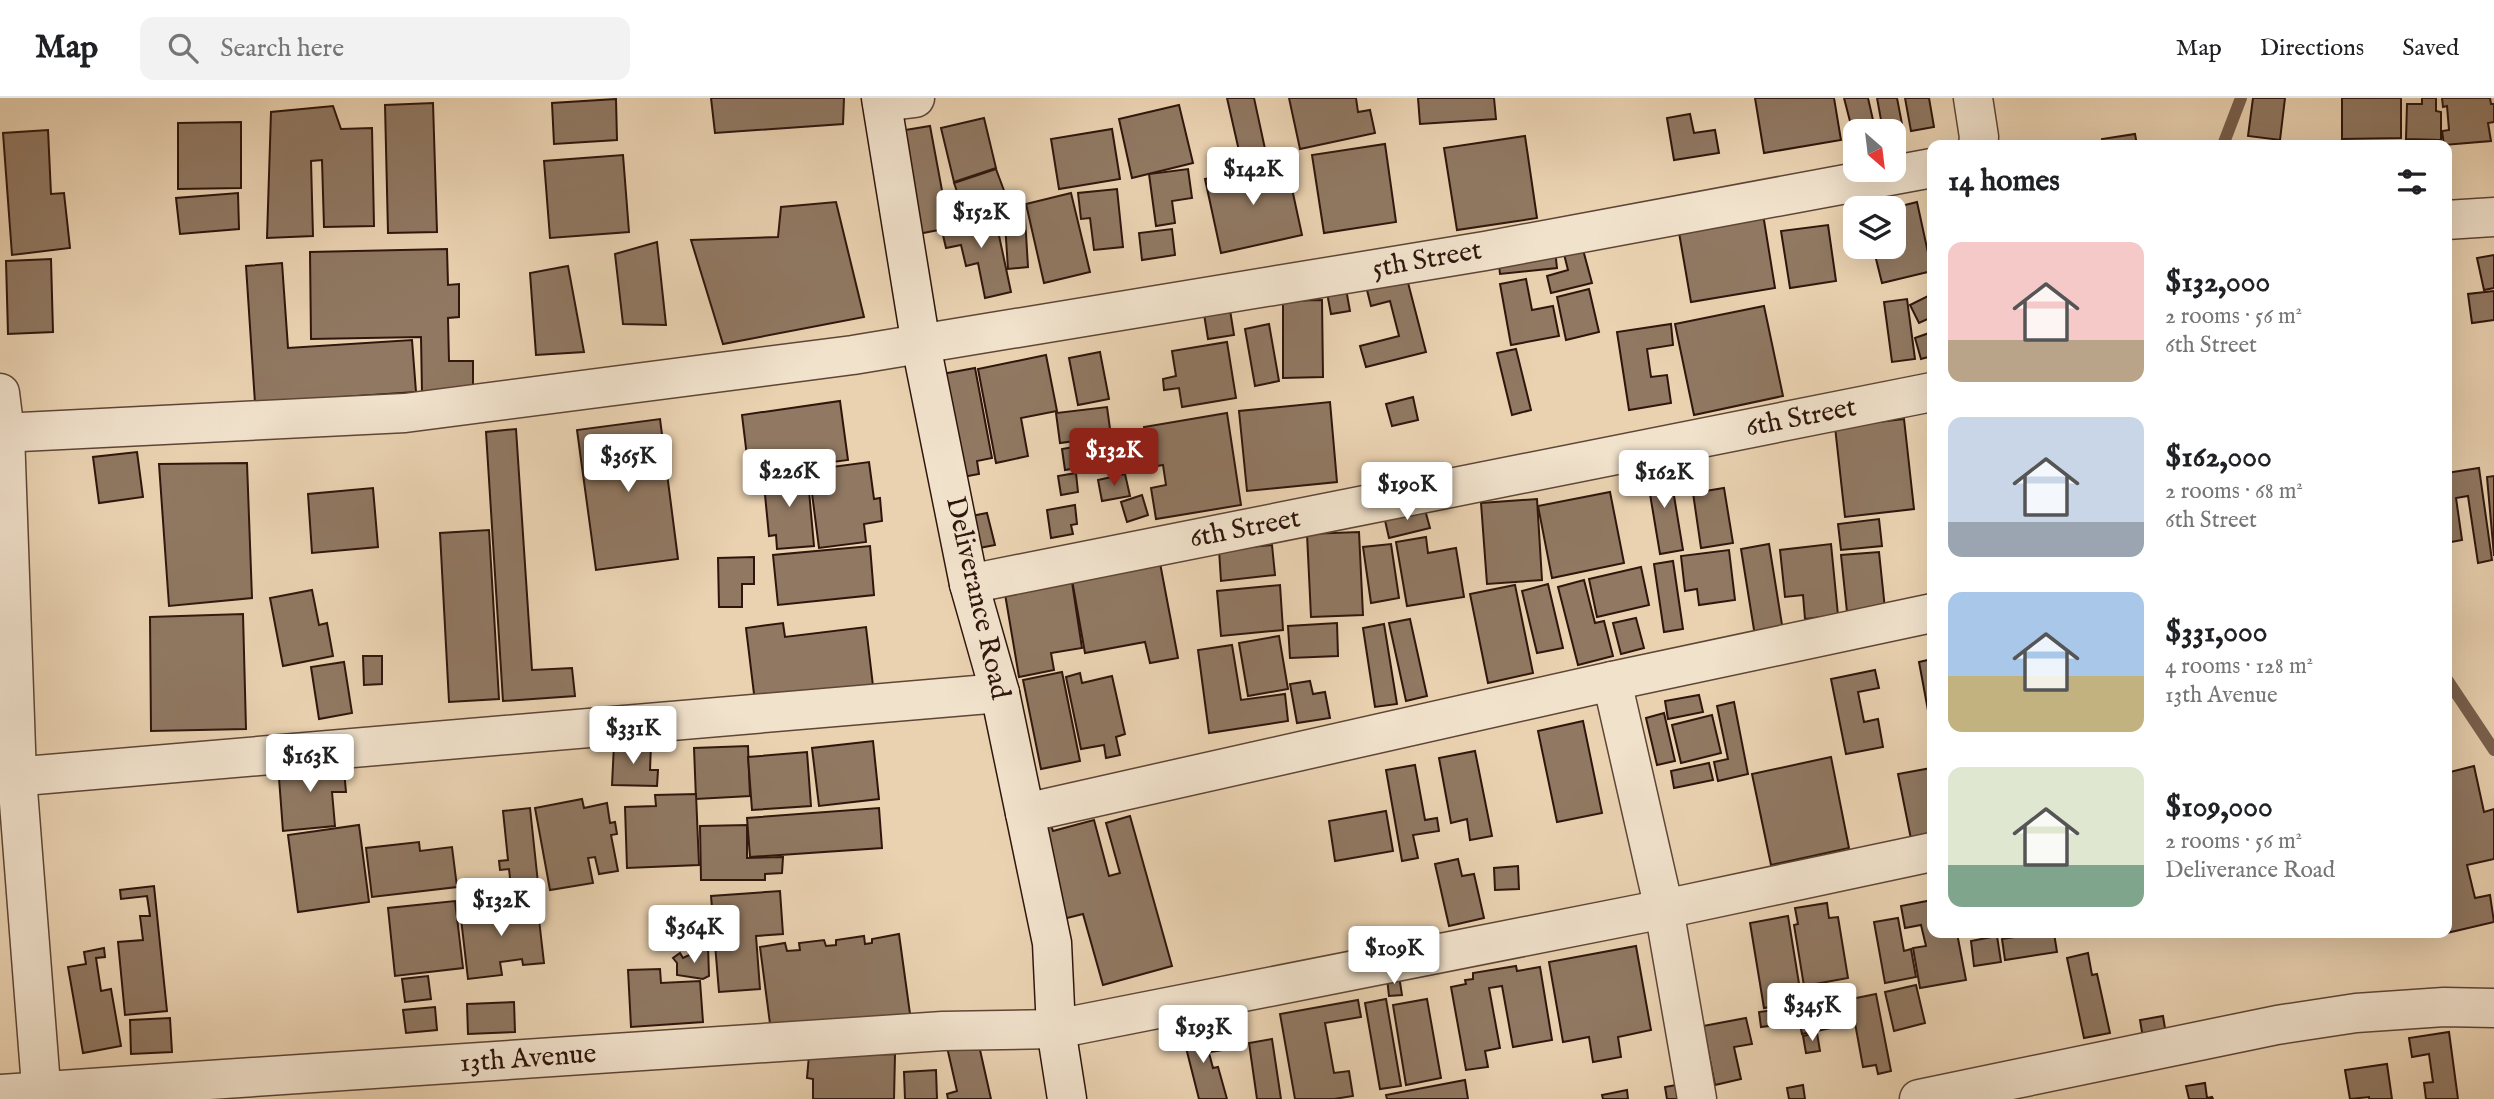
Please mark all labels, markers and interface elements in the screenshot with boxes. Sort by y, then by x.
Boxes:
search box [140,17,630,80]
text: Map [35,27,98,69]
icon: search [164,29,202,67]
text: Search here [220,32,344,65]
text: Map [2176,33,2222,64]
text: Directions [2260,33,2364,64]
text: Saved [2402,33,2459,64]
north arrow [1843,119,1906,182]
map controls [1843,119,1906,259]
pin: $142K [1204,148,1302,207]
text: $142K [1223,155,1283,184]
text: 14 homes [1948,163,2060,201]
icon: filters [2393,163,2431,201]
pin: $152K [932,190,1030,250]
button: layers [1843,196,1906,259]
text: $152K [953,198,1009,227]
street label: 5th Street [1370,233,1485,287]
text: $132,000 [2165,264,2270,302]
icon: home [2004,270,2088,354]
text: 2 rooms · 56 m² [2165,302,2302,331]
text: 6th Street [2165,331,2257,360]
street label: 6th Street [1743,390,1860,446]
pin: $132K [1065,428,1163,488]
pin: $365K [579,434,677,494]
text: $132K [1085,436,1143,465]
text: $162,000 [2165,439,2272,477]
text: $365K [600,442,656,471]
icon: home [2004,445,2088,529]
pin: $226K [740,450,838,509]
pin: $162K [1615,450,1713,510]
text: $226K [759,457,819,486]
text: $162K [1635,458,1693,487]
pin: $190K [1358,462,1456,522]
text: $190K [1377,470,1437,499]
text: 2 rooms · 68 m² [2165,477,2303,506]
street label: Deliverance Road [937,493,1017,703]
street label: 6th Street [1187,501,1304,557]
text: 6th Street [2165,506,2257,535]
text: $331,000 [2165,614,2267,652]
icon: home [2004,620,2088,704]
text: 4 rooms · 128 m² [2165,652,2313,681]
text: 13th Avenue [2165,681,2278,710]
pin: $331K [584,706,682,766]
text: $331K [605,714,661,743]
pin: $163K [261,734,359,794]
text: $163K [282,742,338,771]
text: $109,000 [2165,789,2273,827]
icon: home [2004,795,2088,879]
text: 2 rooms · 56 m² [2165,827,2302,856]
text: Deliverance Road [2165,856,2335,885]
pin: $132K [452,878,550,938]
text: $132K [472,886,530,915]
pin: $364K [645,906,743,965]
text: $364K [665,913,723,942]
pin: $109K [1345,926,1443,986]
text: $109K [1364,934,1424,963]
pin: $345K [1763,984,1861,1043]
text: $345K [1783,991,1841,1020]
pin: $193K [1154,1006,1252,1065]
text: $193K [1175,1013,1231,1042]
street label: 13th Avenue [458,1037,598,1081]

